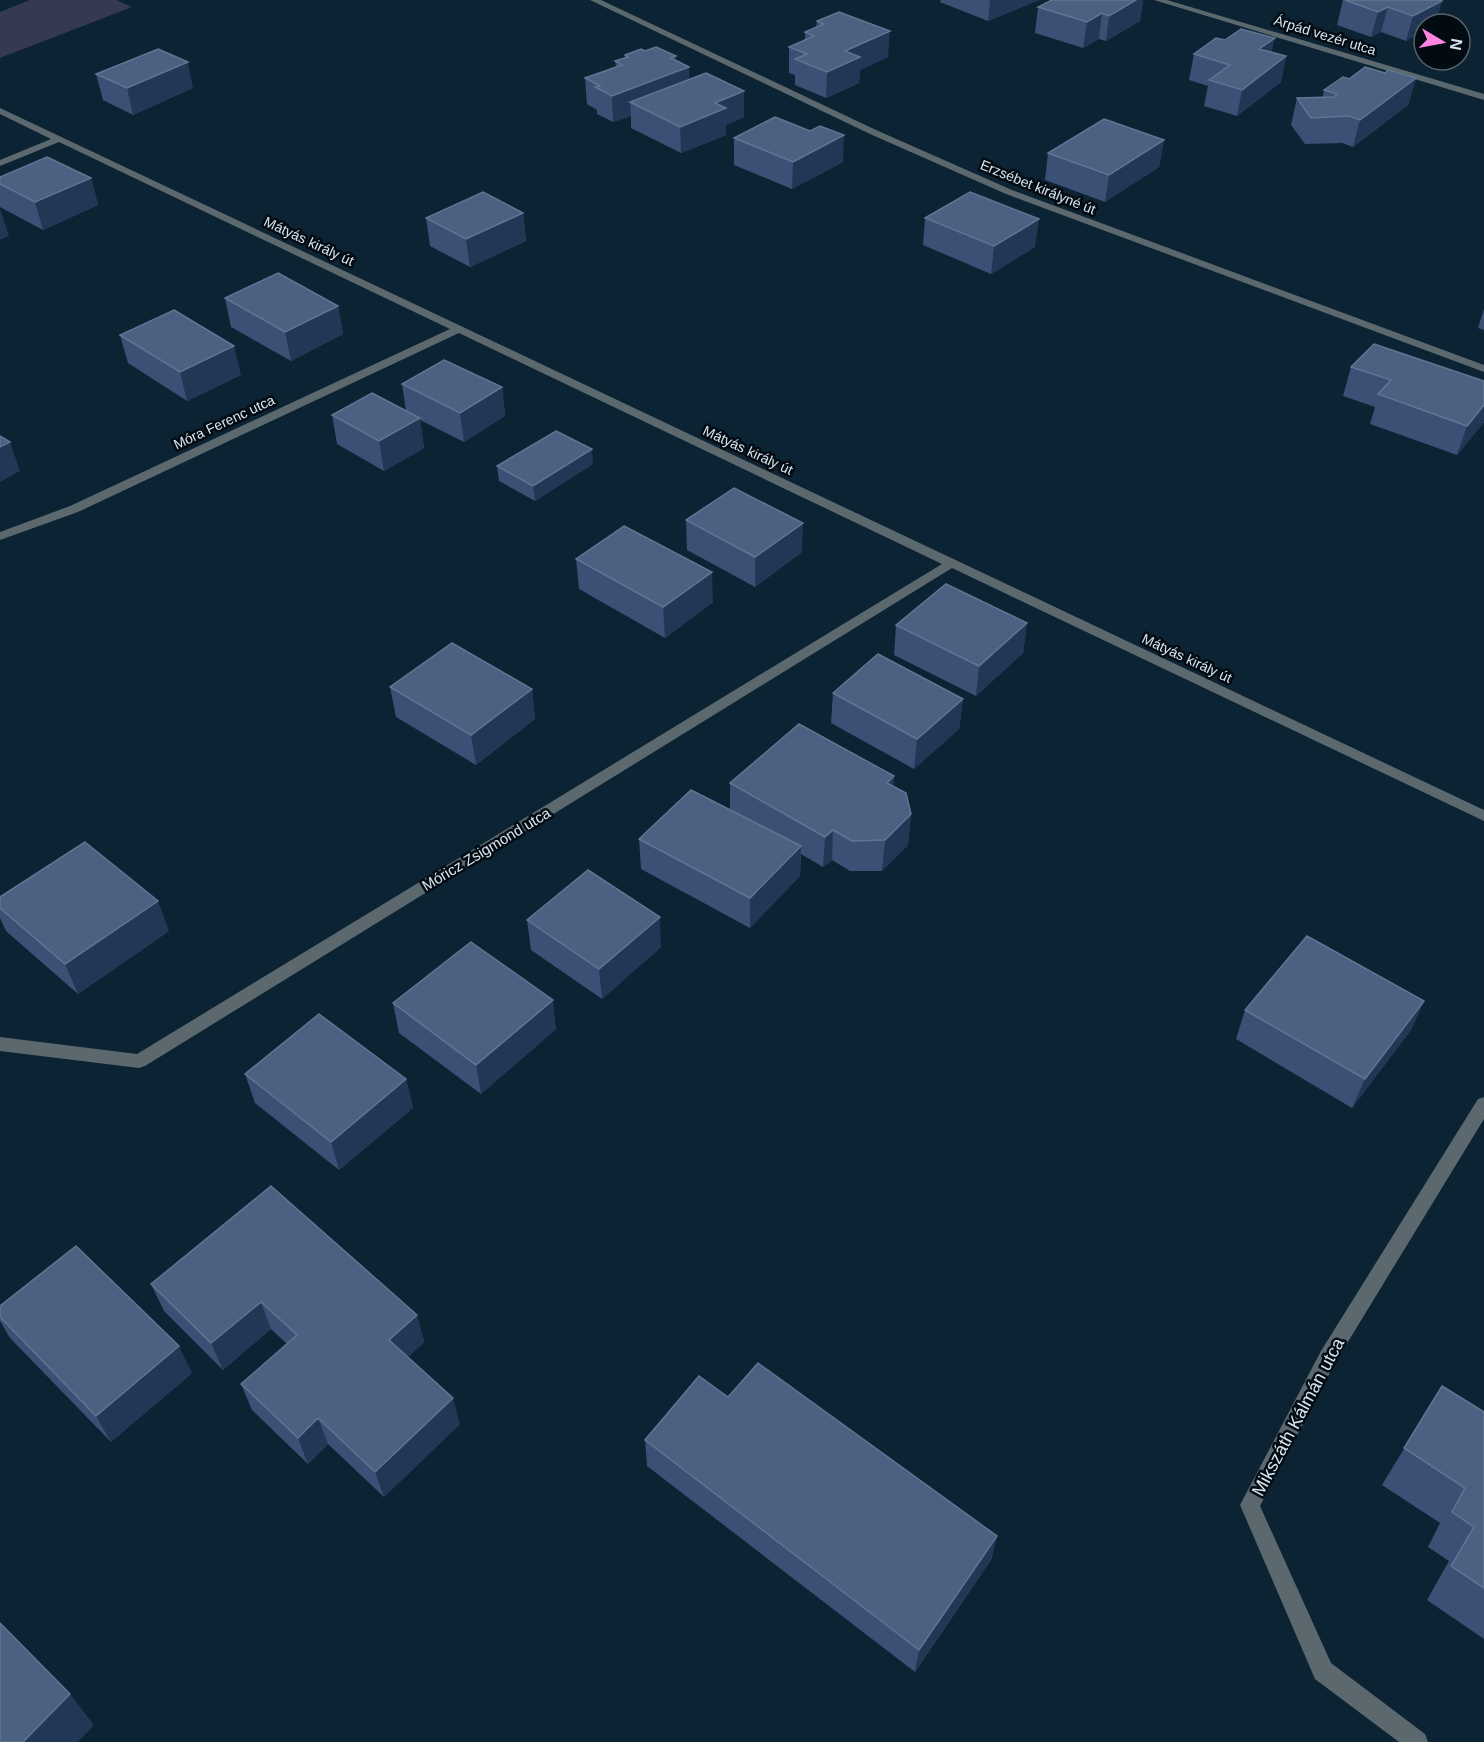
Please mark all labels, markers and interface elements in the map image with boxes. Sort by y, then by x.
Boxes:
street label: Árpád vezér utca [1272,12,1378,58]
north arrow [1412,12,1472,72]
text: N [1447,37,1466,52]
street label: Erzsébet királyné út [978,157,1098,217]
street label: Mátyás király út [262,213,357,269]
street label: Móra Ferenc utca [171,391,277,452]
street label: Mátyás király út [701,422,796,478]
street label: Mátyás király út [1140,630,1235,686]
street label: Móricz Zsigmond utca [419,804,554,894]
street label: Mikszáth Kálmán utca [1248,1334,1349,1499]

